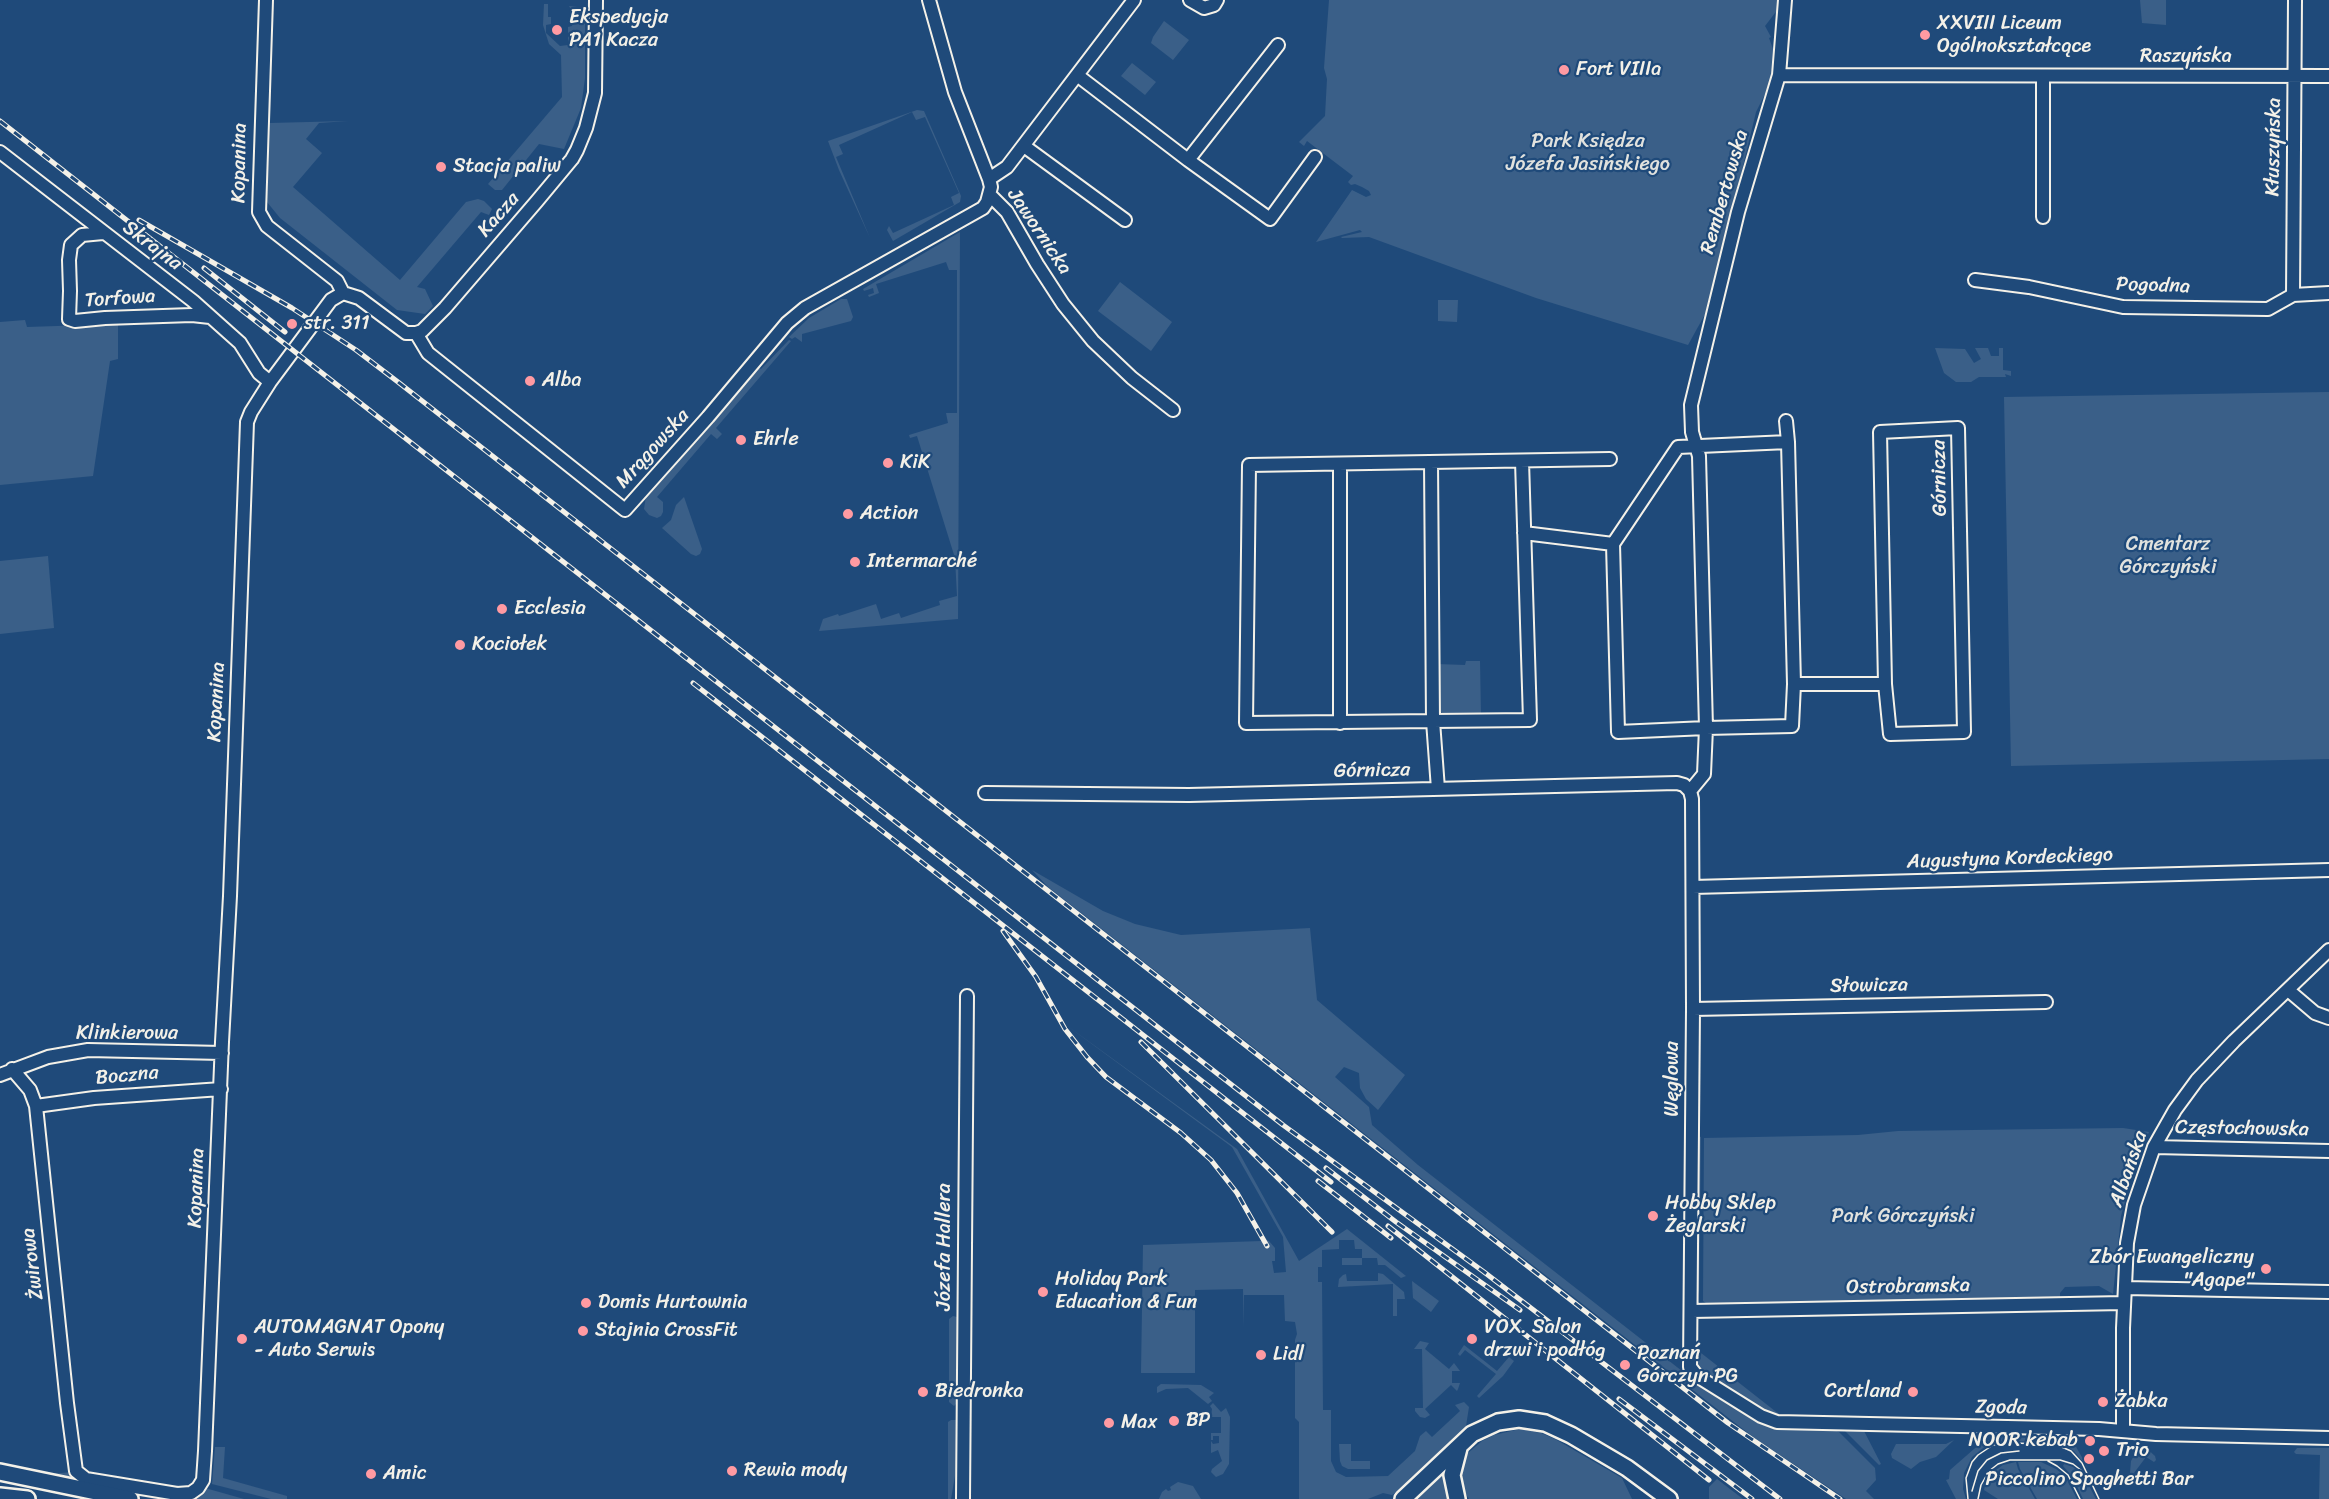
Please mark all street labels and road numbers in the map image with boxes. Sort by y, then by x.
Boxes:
street label: Raszyńska [2140,45,2232,69]
street label: Kłuszyńska [2261,97,2287,197]
street label: Kopanina [227,123,253,203]
street label: Rembertowska [1696,127,1754,257]
street label: Jawornicka [1001,184,1077,280]
street label: Kacza [473,188,525,242]
street label: Skrajna [118,216,186,276]
street label: Pogodna [2116,273,2190,299]
street label: Torfowa [84,285,156,313]
street label: Mrągowska [611,404,695,494]
street label: Górnicza [1927,439,1953,517]
street label: Kopanina [203,661,231,743]
street label: Górnicza [1333,758,1411,784]
street label: Augustyna Kordeckiego [1906,843,2114,875]
street label: Słowicza [1830,973,1908,999]
street label: Klinkierowa [76,1022,178,1046]
street label: Węglowa [1661,1041,1685,1117]
street label: Boczna [94,1061,160,1091]
street label: Częstochowska [2175,1116,2309,1142]
street label: Albańska [2105,1128,2153,1210]
street label: Kopanina [184,1148,210,1228]
street label: Józefa Hallera [933,1183,957,1311]
street label: Żwirowa [17,1227,49,1301]
street label: Ostrobramska [1846,1274,1970,1300]
street label: Zgoda [1975,1396,2027,1420]

